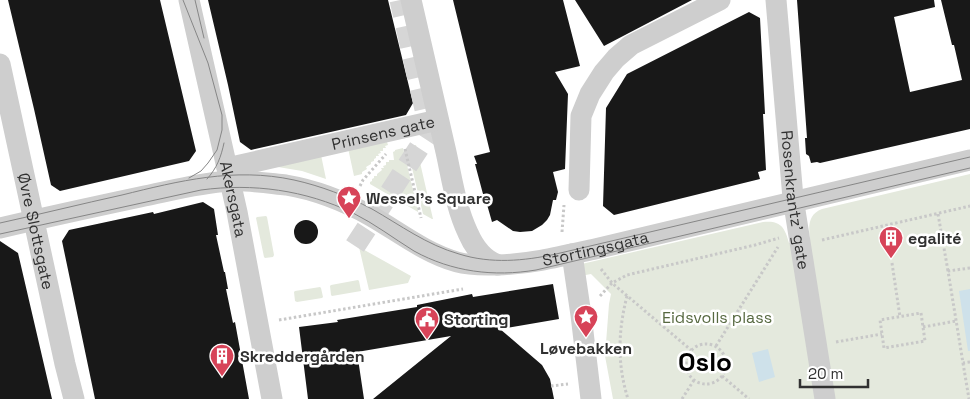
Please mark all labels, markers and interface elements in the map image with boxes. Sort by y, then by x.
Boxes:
street label: Prinsens gate [329,111,437,155]
street label: Rosenkrantz’ gate [776,130,814,271]
street label: Akersgata [215,159,252,239]
street label: Øvre Slottsgate [13,171,59,292]
place icon: Wessel's Square [336,185,362,219]
place label: Wessel's Square [366,188,491,209]
building icon: egalité [878,225,904,259]
street label: Stortingsgata [541,227,651,271]
place label: egalité [908,228,961,249]
place icon: Løvebakken [573,304,599,338]
public building icon: Storting [414,306,440,340]
park label: Eidsvolls plass [662,307,772,328]
place label: Storting [444,309,508,330]
place label: Løvebakken [540,338,632,359]
building icon: Skreddergården [209,343,235,377]
district label: Oslo [678,345,732,379]
place label: Skreddergården [240,346,365,367]
scale bar [800,356,868,388]
text: 20 m [808,364,843,383]

